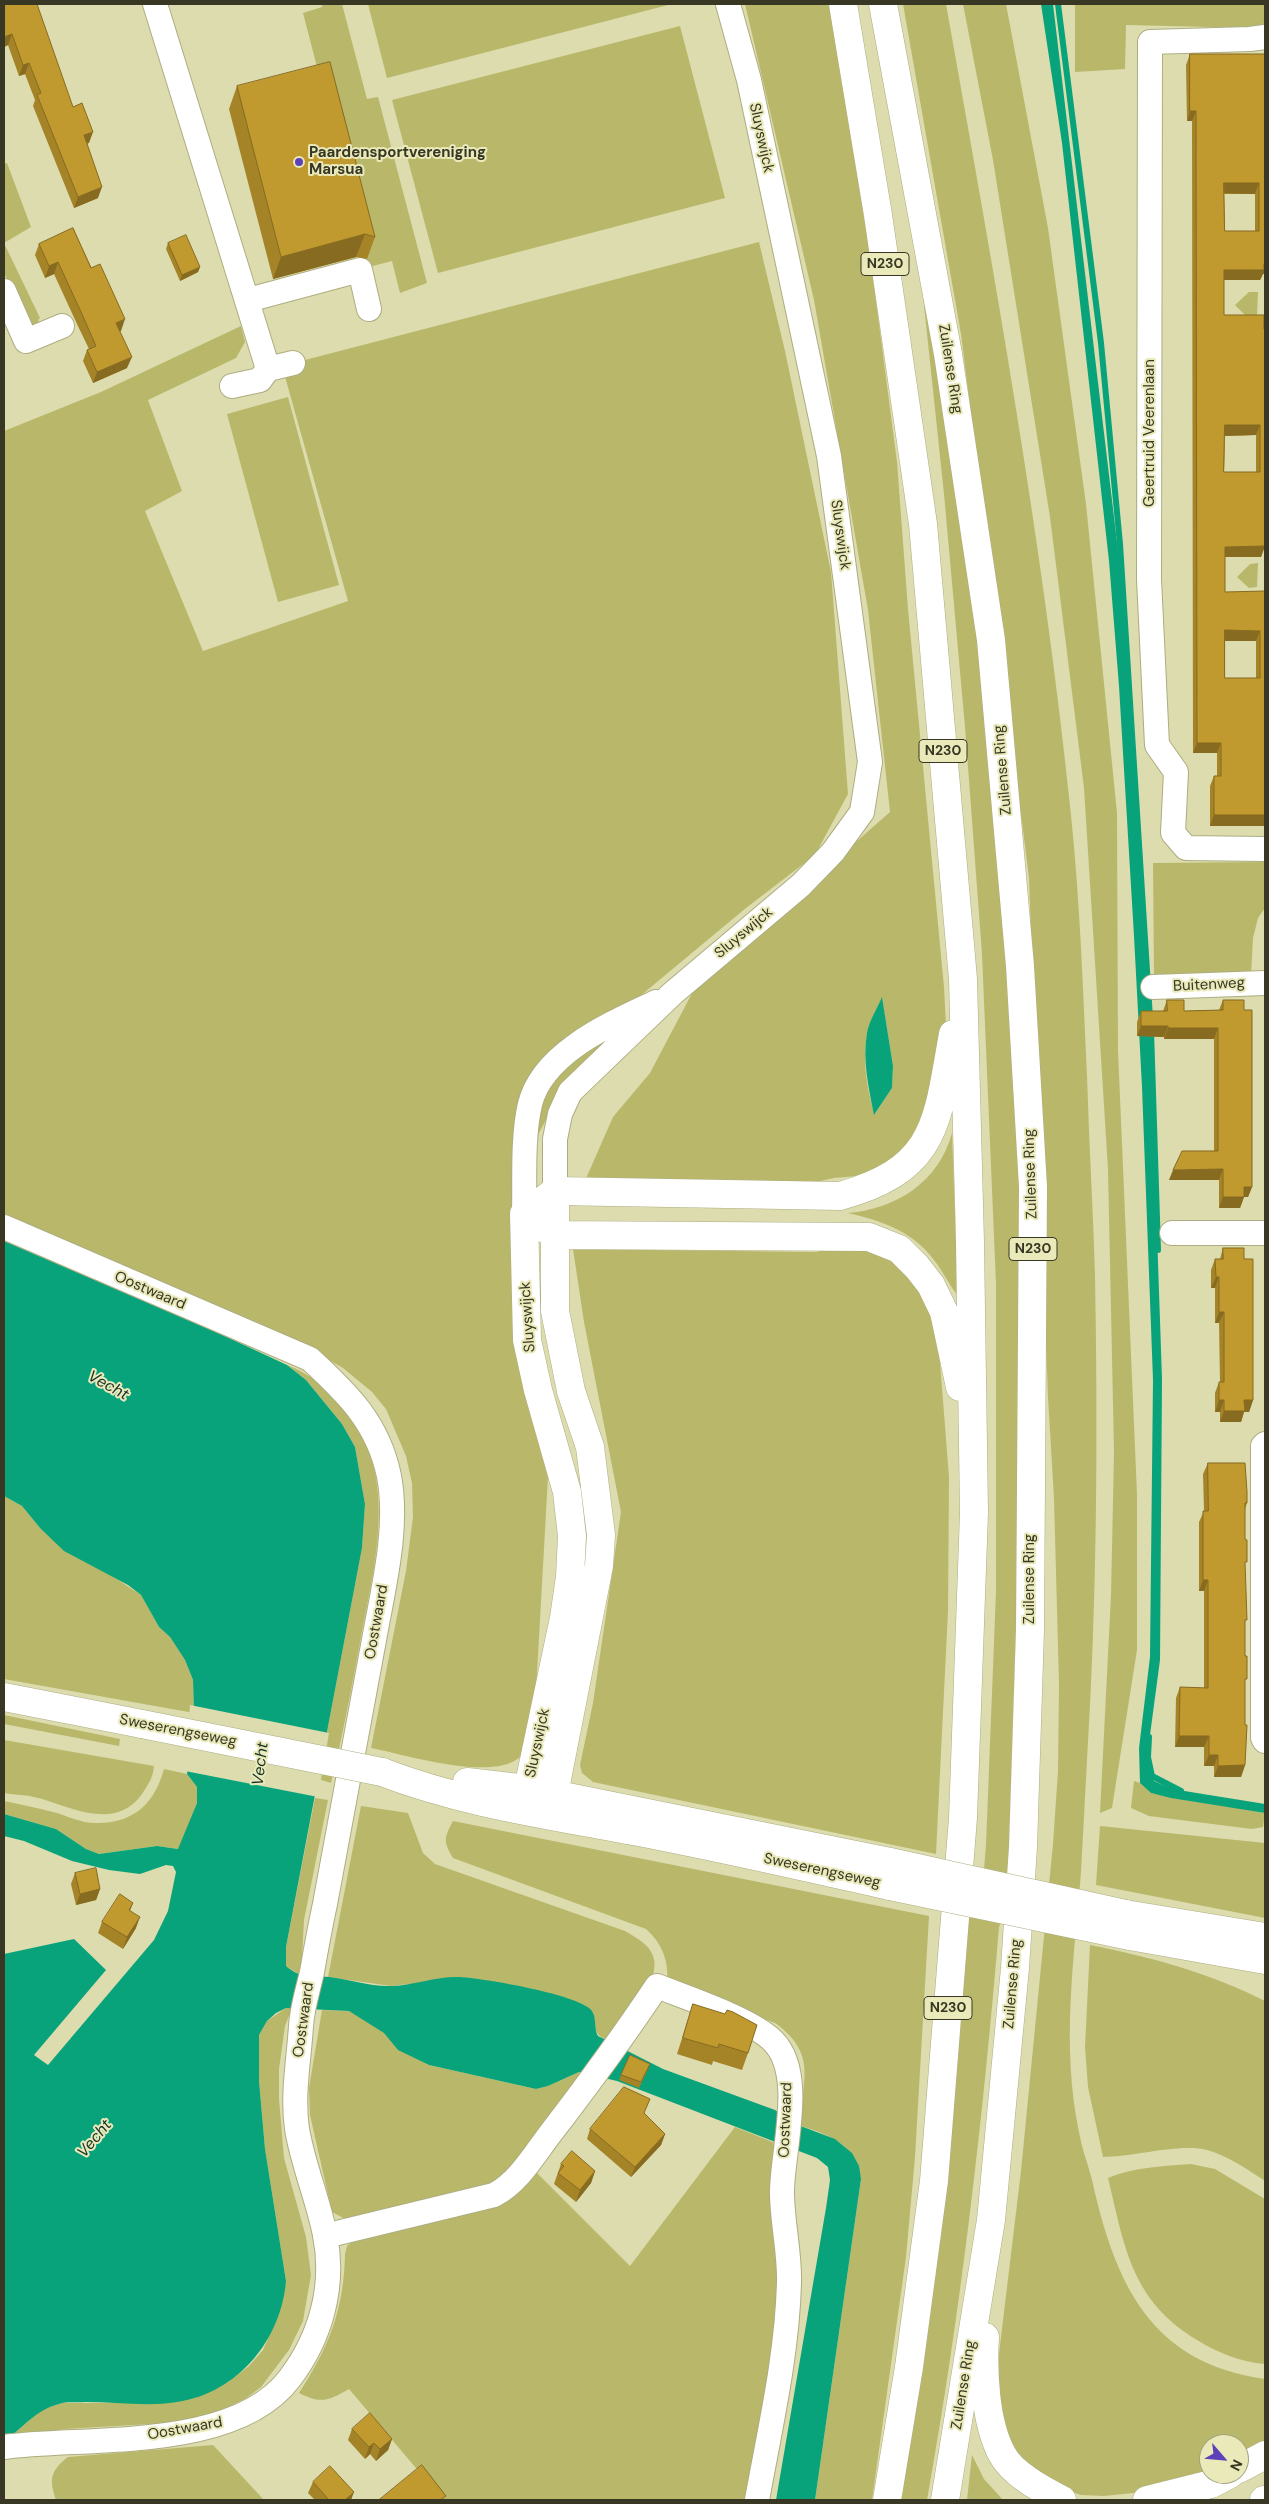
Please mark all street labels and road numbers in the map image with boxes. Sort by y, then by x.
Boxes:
street label: Sluyswijck [745,102,777,174]
road number: N230 [861,252,909,276]
street label: Zuilense Ring [934,323,966,415]
street label: Geertruid Veerenlaan [1141,359,1159,507]
street label: Sluyswijck [826,499,854,571]
street label: Zuilense Ring [990,724,1016,816]
road number: N230 [919,739,967,762]
street label: Sluyswijck [711,903,777,963]
street label: Buitenweg [1173,974,1245,996]
street label: Zuilense Ring [1020,1129,1042,1219]
road number: N230 [1009,1238,1057,1260]
street label: Oostwaard [112,1268,188,1314]
street label: Sluyswijck [517,1281,539,1353]
street label: Zuilense Ring [1021,1534,1039,1624]
street label: Oostwaard [362,1583,392,1661]
street label: Sluyswijck [522,1707,554,1779]
street label: Sweserengseweg [118,1711,238,1751]
street label: Sweserengseweg [762,1850,882,1892]
street label: Zuilense Ring [1000,1938,1026,2030]
street label: Oostwaard [290,1981,318,2059]
road number: N230 [924,1996,972,2020]
street label: Oostwaard [776,2082,796,2158]
street label: Zuilense Ring [948,2339,980,2431]
street label: Oostwaard [146,2414,224,2444]

